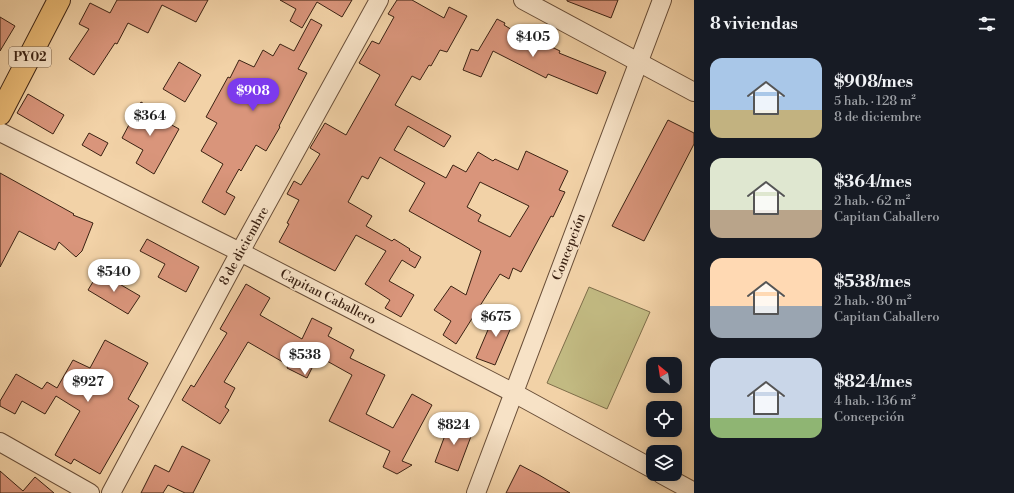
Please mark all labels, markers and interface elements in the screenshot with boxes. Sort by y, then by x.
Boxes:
text: 8 viviendas [710,13,798,35]
icon: filters [976,13,998,35]
pin: $405 [509,24,557,58]
text: $405 [516,29,550,45]
road number: PY02 [9,47,51,67]
text: $908/mes [834,71,913,93]
icon: home [742,74,790,122]
pin: $908 [229,78,277,112]
text: $908 [236,83,270,99]
text: 5 hab. · 128 m² [834,93,916,109]
pin: $364 [126,103,174,137]
text: $364 [134,108,166,124]
text: 8 de diciembre [834,109,921,125]
text: $364/mes [834,171,912,193]
icon: home [742,174,790,222]
text: 2 hab. · 62 m² [834,193,910,209]
street label: 8 de diciembre [216,204,272,288]
text: Capitan Caballero [834,209,940,225]
street label: Concepción [549,211,589,283]
pin: $540 [90,259,138,293]
text: $540 [97,264,131,280]
street label: Capitan Caballero [277,266,379,328]
text: $538/mes [834,271,911,293]
icon: home [742,274,790,322]
text: 2 hab. · 80 m² [834,293,911,309]
pin: $675 [472,304,520,338]
text: $675 [481,309,511,325]
text: Capitan Caballero [834,309,940,325]
pin: $538 [281,342,329,376]
text: $538 [289,347,321,363]
north arrow [646,357,682,393]
map controls [646,357,682,481]
pin: $927 [64,369,112,403]
text: $824/mes [834,371,912,393]
text: $927 [72,374,104,390]
icon: home [742,374,790,422]
text: 4 hab. · 136 m² [834,393,916,409]
button: locate [646,401,682,437]
text: Concepción [834,409,905,425]
pin: $824 [430,412,478,446]
text: $824 [438,417,470,433]
button: layers [646,445,682,481]

